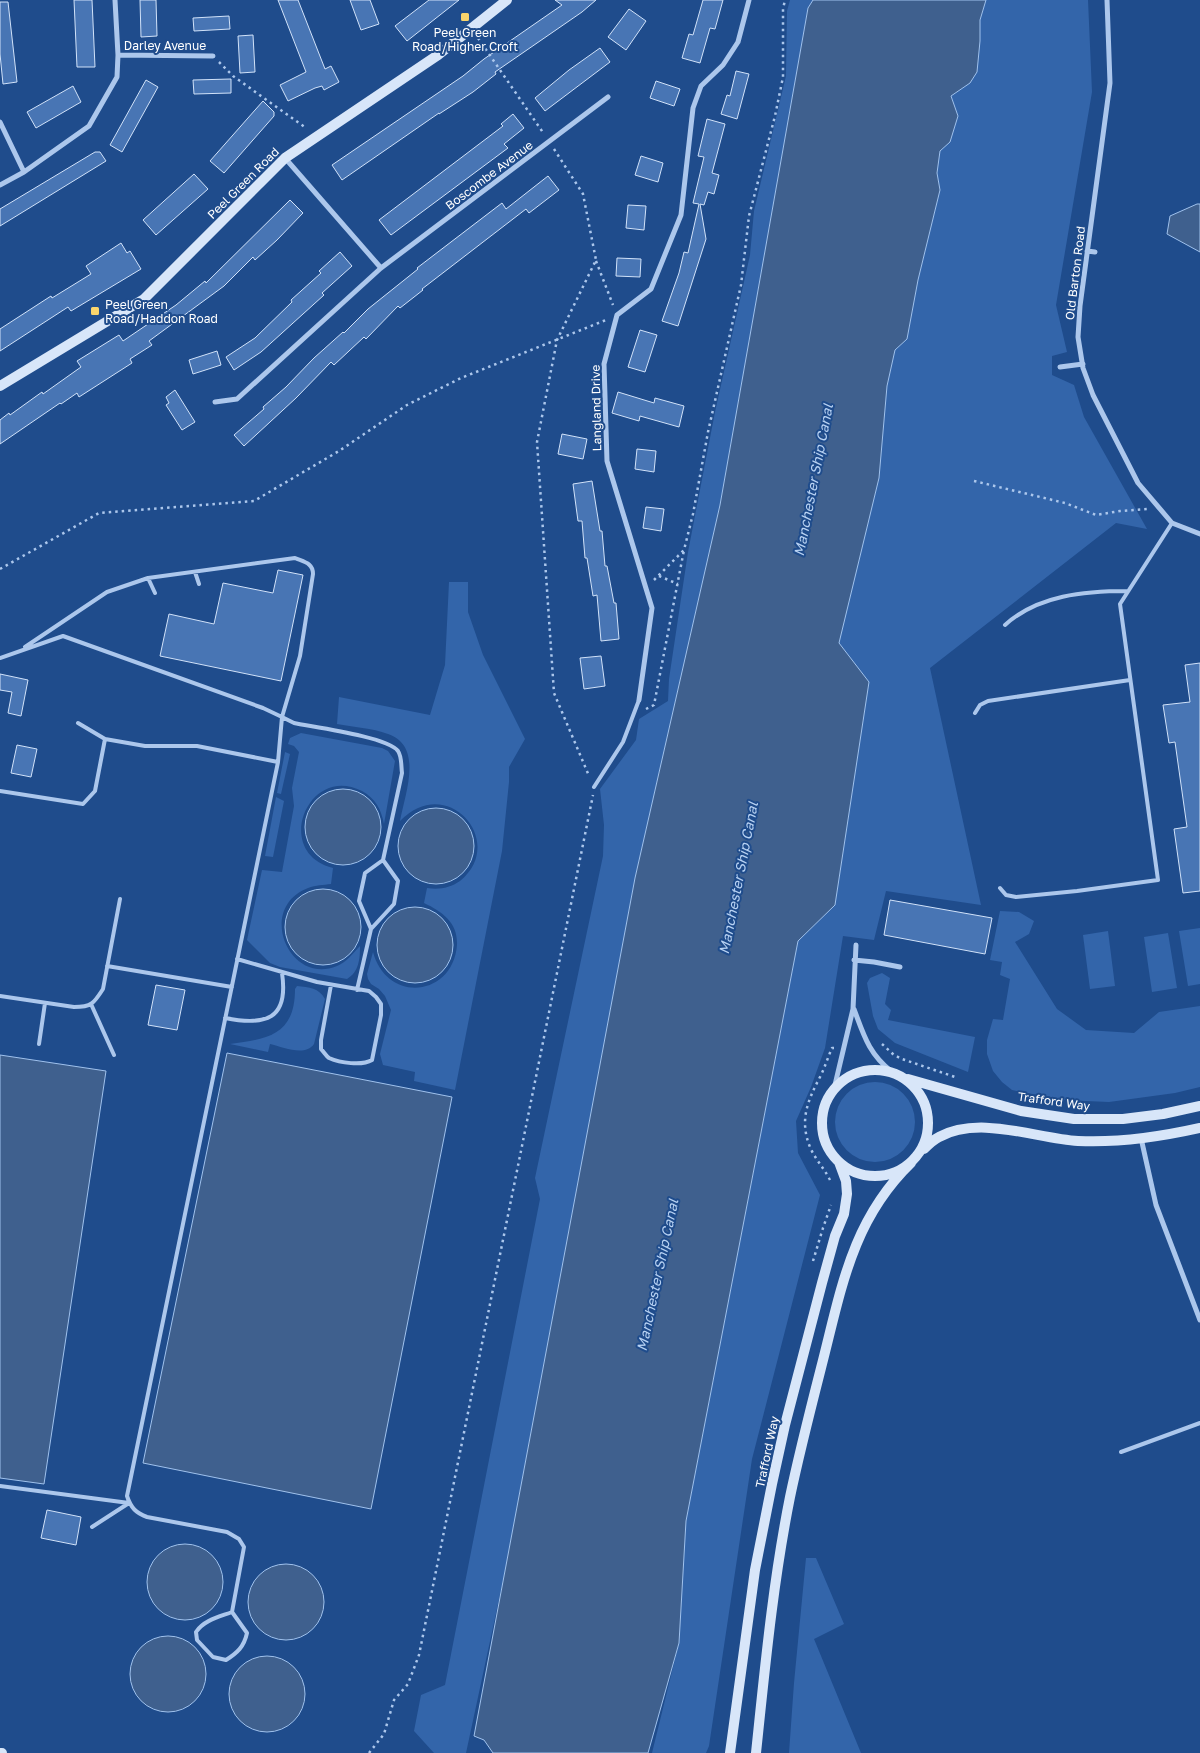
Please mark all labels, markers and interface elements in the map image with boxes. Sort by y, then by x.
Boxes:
marker: Peel Green Road/Higher Croft [459,11,471,23]
place label: Peel Green Road/Higher Croft [412,25,518,54]
street label: Darley Avenue [124,38,206,53]
street label: Boscombe Avenue [442,137,536,213]
street label: Peel Green Road [204,144,282,222]
street label: Old Barton Road [1062,225,1088,321]
place label: Peel Green Road/Haddon Road [105,297,218,326]
marker: Peel Green Road/Haddon Road [89,305,101,317]
street label: Langland Drive [588,365,604,451]
water label: Manchester Ship Canal [790,402,836,558]
water label: Manchester Ship Canal [715,800,761,956]
street label: Trafford Way [1017,1088,1091,1114]
water label: Manchester Ship Canal [633,1197,682,1353]
street label: Trafford Way [752,1415,782,1489]

